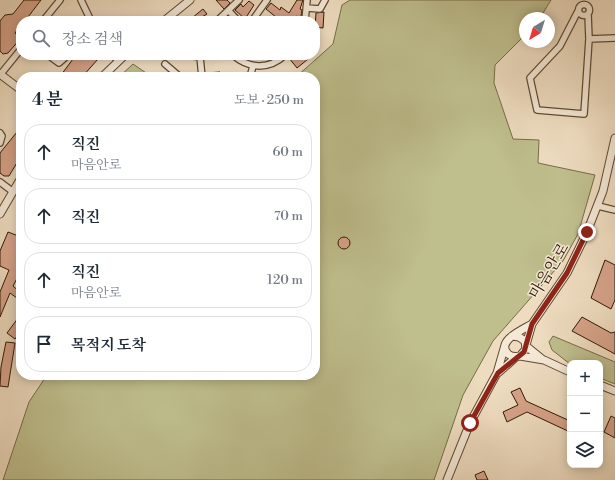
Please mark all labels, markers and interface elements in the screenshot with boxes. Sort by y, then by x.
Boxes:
north arrow [519,12,555,48]
search box [16,16,320,60]
icon: search [30,27,52,49]
text: 장소 검색 [62,30,123,49]
text: 4 분 [32,89,63,111]
text: 도보 · 250 m [234,92,304,108]
text: 직진 [71,135,100,154]
icon: ahead [33,141,55,163]
text: 60 m [272,144,303,160]
text: 마음안로 [71,157,121,173]
icon: ahead [33,205,55,227]
text: 직진 [71,208,100,227]
text: 70 m [274,208,303,224]
route end [578,223,596,241]
street label: 마음안로 [525,239,574,303]
text: 직진 [71,263,100,282]
icon: ahead [33,269,55,291]
text: 120 m [267,272,303,288]
text: 마음안로 [71,285,121,301]
icon: arrive [33,333,55,355]
text: 목적지 도착 [71,336,146,355]
map controls [567,360,603,468]
button: + [567,360,603,396]
button: − [567,396,603,432]
route start [461,414,479,432]
button: layers [567,432,603,468]

